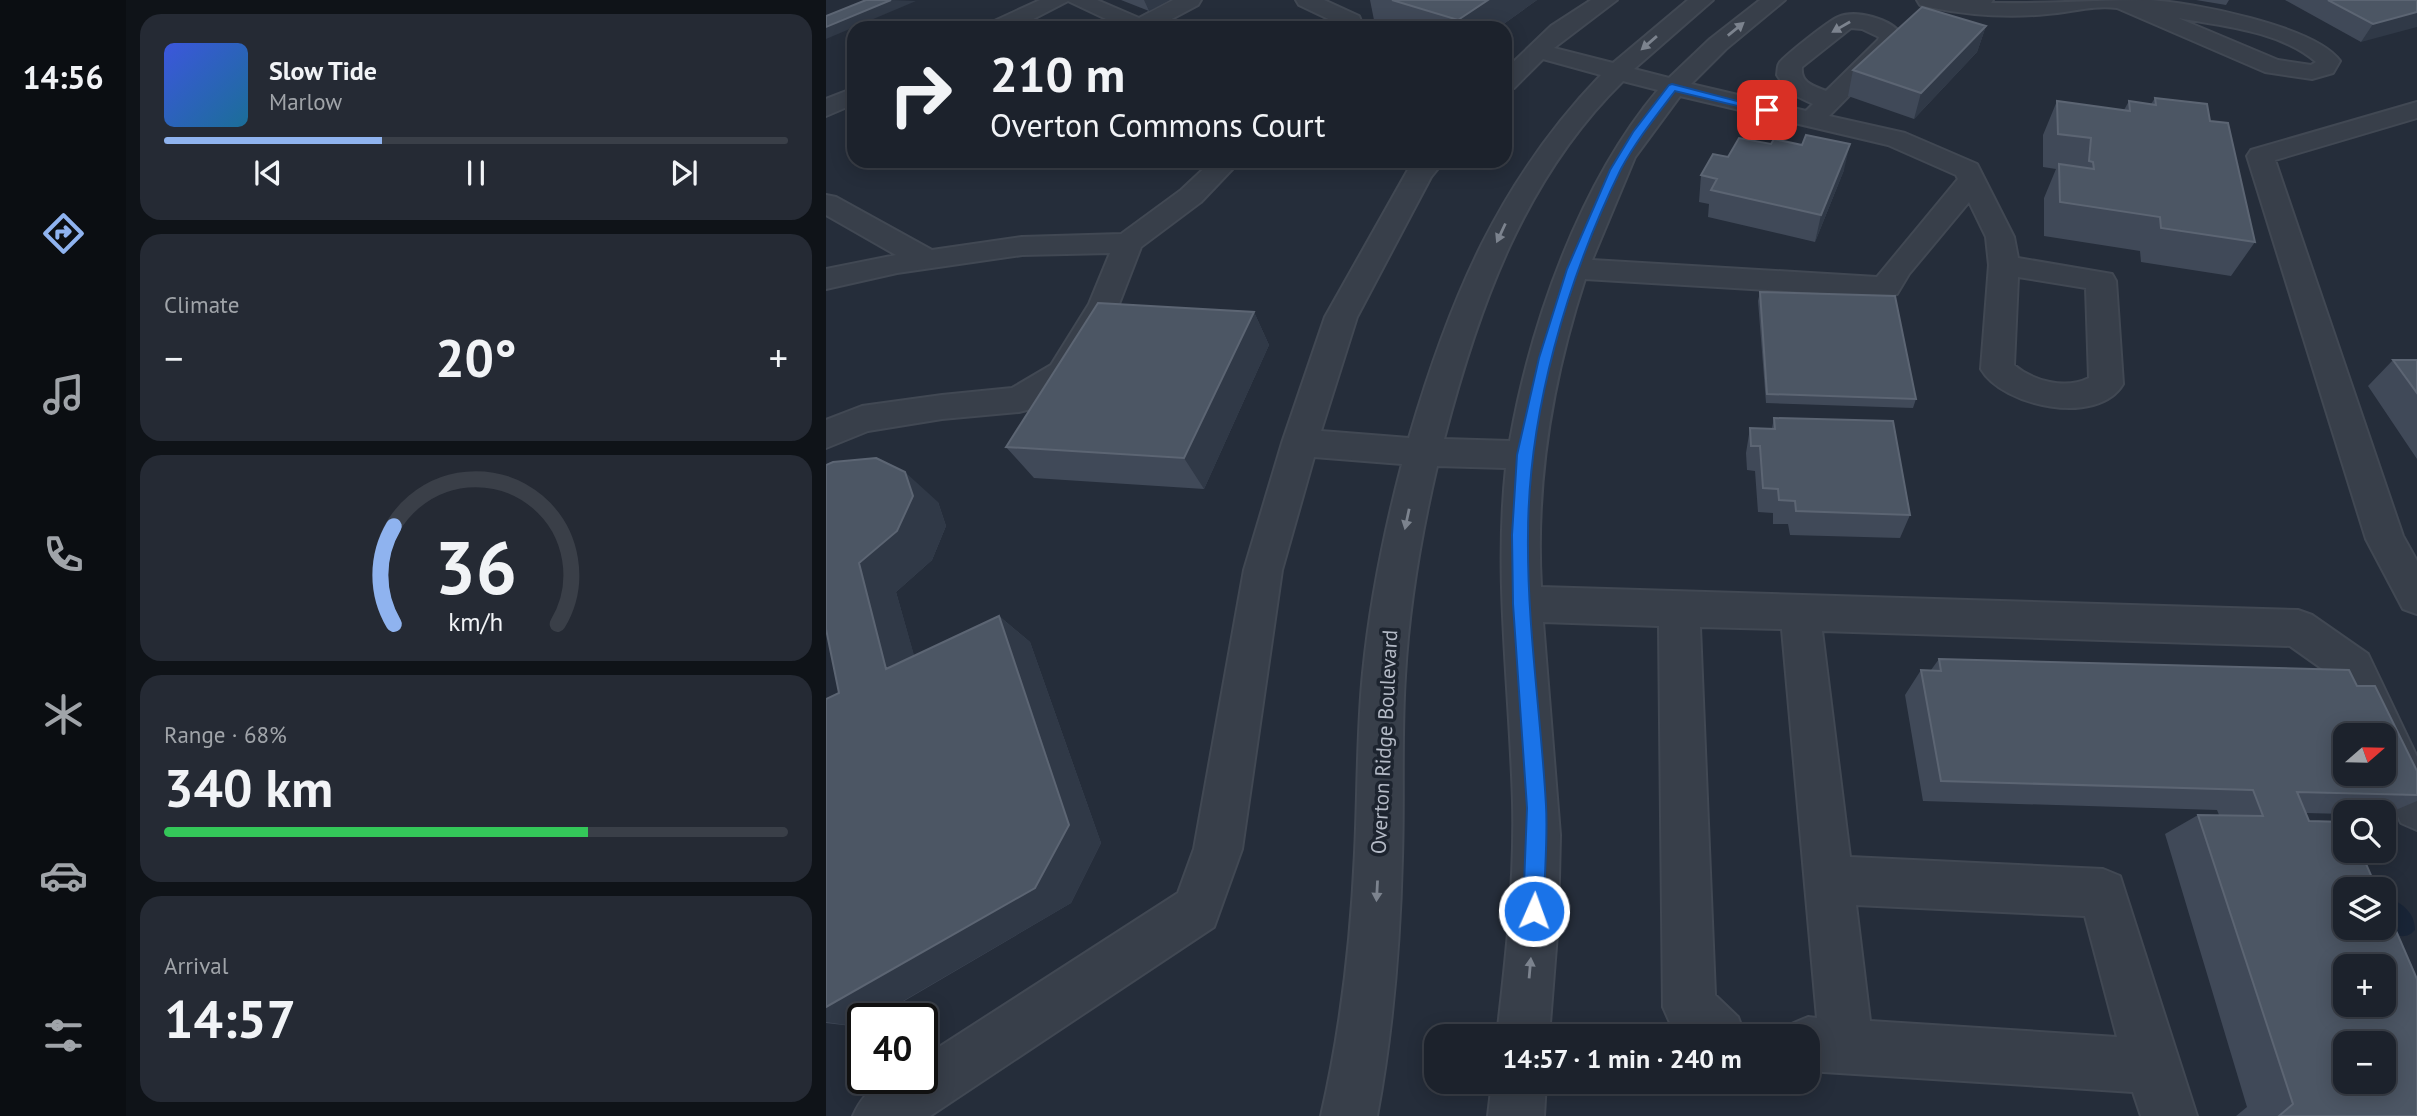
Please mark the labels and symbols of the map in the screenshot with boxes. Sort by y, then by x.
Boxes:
one-way arrow [1831,20,1851,33]
one-way arrow [1727,22,1745,37]
one-way arrow [1641,34,1658,50]
pin [1737,80,1797,140]
one-way arrow [1495,223,1506,244]
one-way arrow [1401,508,1412,530]
street label: Overton Ridge Boulevard [1365,629,1403,855]
north arrow [2333,723,2396,786]
position arrow [1497,874,1571,948]
one-way arrow [1371,881,1382,903]
one-way arrow [1525,957,1536,979]
speed limit sign: 40 [847,1003,938,1094]

